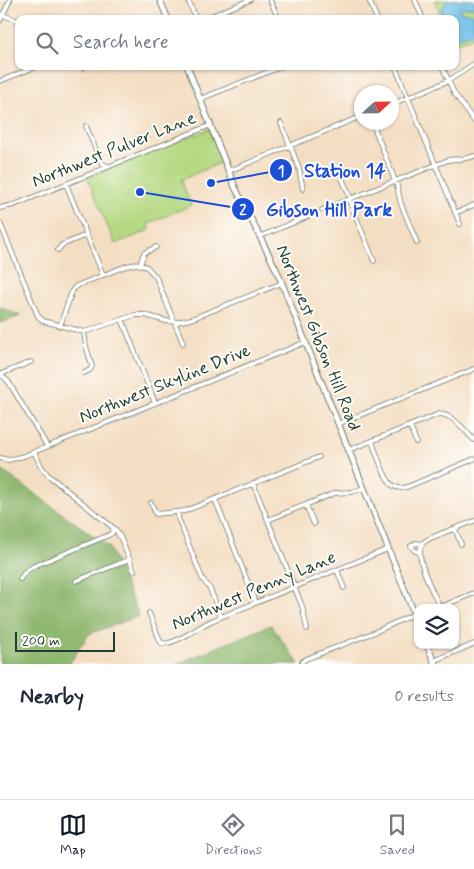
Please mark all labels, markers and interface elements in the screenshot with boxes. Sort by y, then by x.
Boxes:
search box [15,15,459,70]
icon: search [33,29,61,57]
text: Search here [73,30,169,55]
north arrow [354,85,399,130]
street label: Northwest Pulver Lane [28,106,200,194]
callout: Station 14 [269,153,395,187]
text: Station 14 [304,159,386,184]
text: 1 [278,162,284,182]
callout: Gibson Hill Park [231,192,402,226]
text: Gibson Hill Park [266,198,392,223]
text: 2 [239,201,247,221]
street label: Northwest Gibson Hill Road [270,241,366,435]
street label: Northwest Skyline Drive [76,339,254,429]
street label: Northwest Penny Lane [168,546,340,636]
map controls [414,604,459,649]
button: layers [414,604,459,649]
scale bar [15,629,115,652]
text: 200 m [22,632,60,650]
text: Nearby [20,683,84,711]
text: 0 results [394,686,454,707]
tab: Map [59,811,87,859]
tab: Directions [205,811,262,859]
tab: Saved [380,811,415,859]

